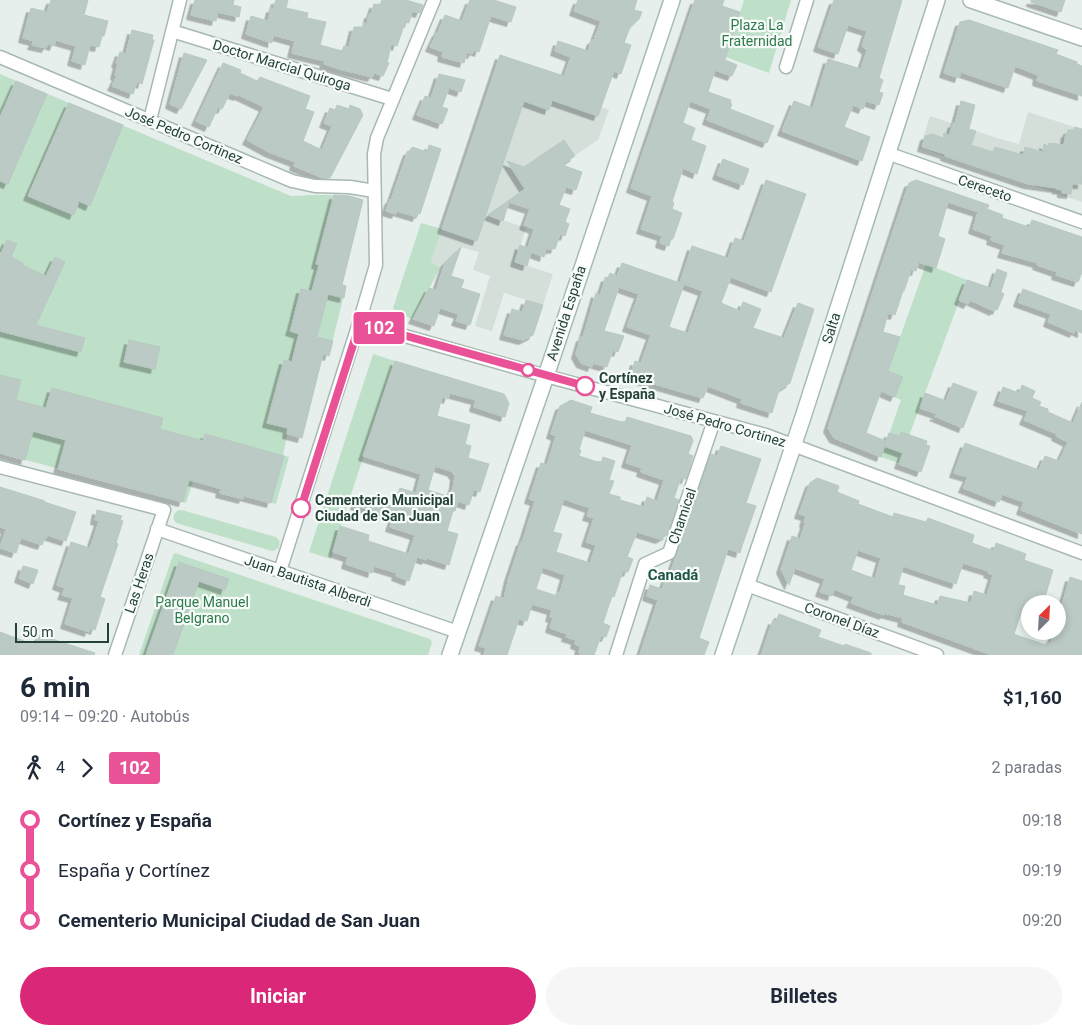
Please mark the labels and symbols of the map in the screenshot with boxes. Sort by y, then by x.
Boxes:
park label: Plaza La Fraternidad [722,17,792,49]
street label: Doctor Marcial Quiroga [211,36,353,94]
street label: José Pedro Cortinez [123,103,245,167]
street label: Cereceto [956,171,1014,205]
street label: Avenida España [543,263,589,363]
street label: Salta [819,311,843,345]
line badge: 102 [350,312,408,344]
unlabelled marker [521,363,535,377]
place label: Cortínez y España [599,370,656,402]
marker: Cortínez y España [575,376,595,396]
street label: José Pedro Cortinez [662,400,788,450]
street label: Chamical [665,486,699,546]
place label: Cementerio Municipal Ciudad de San Juan [315,492,454,524]
marker: Cementerio Municipal Ciudad de San Juan [291,498,311,518]
street label: Las Heras [121,551,157,615]
street label: Juan Bautista Alberdi [243,552,373,610]
district label: Canadá [648,566,698,584]
park label: Parque Manuel Belgrano [155,594,249,626]
north arrow [1021,595,1066,640]
street label: Coronel Díaz [802,599,882,641]
scale bar [15,620,109,643]

